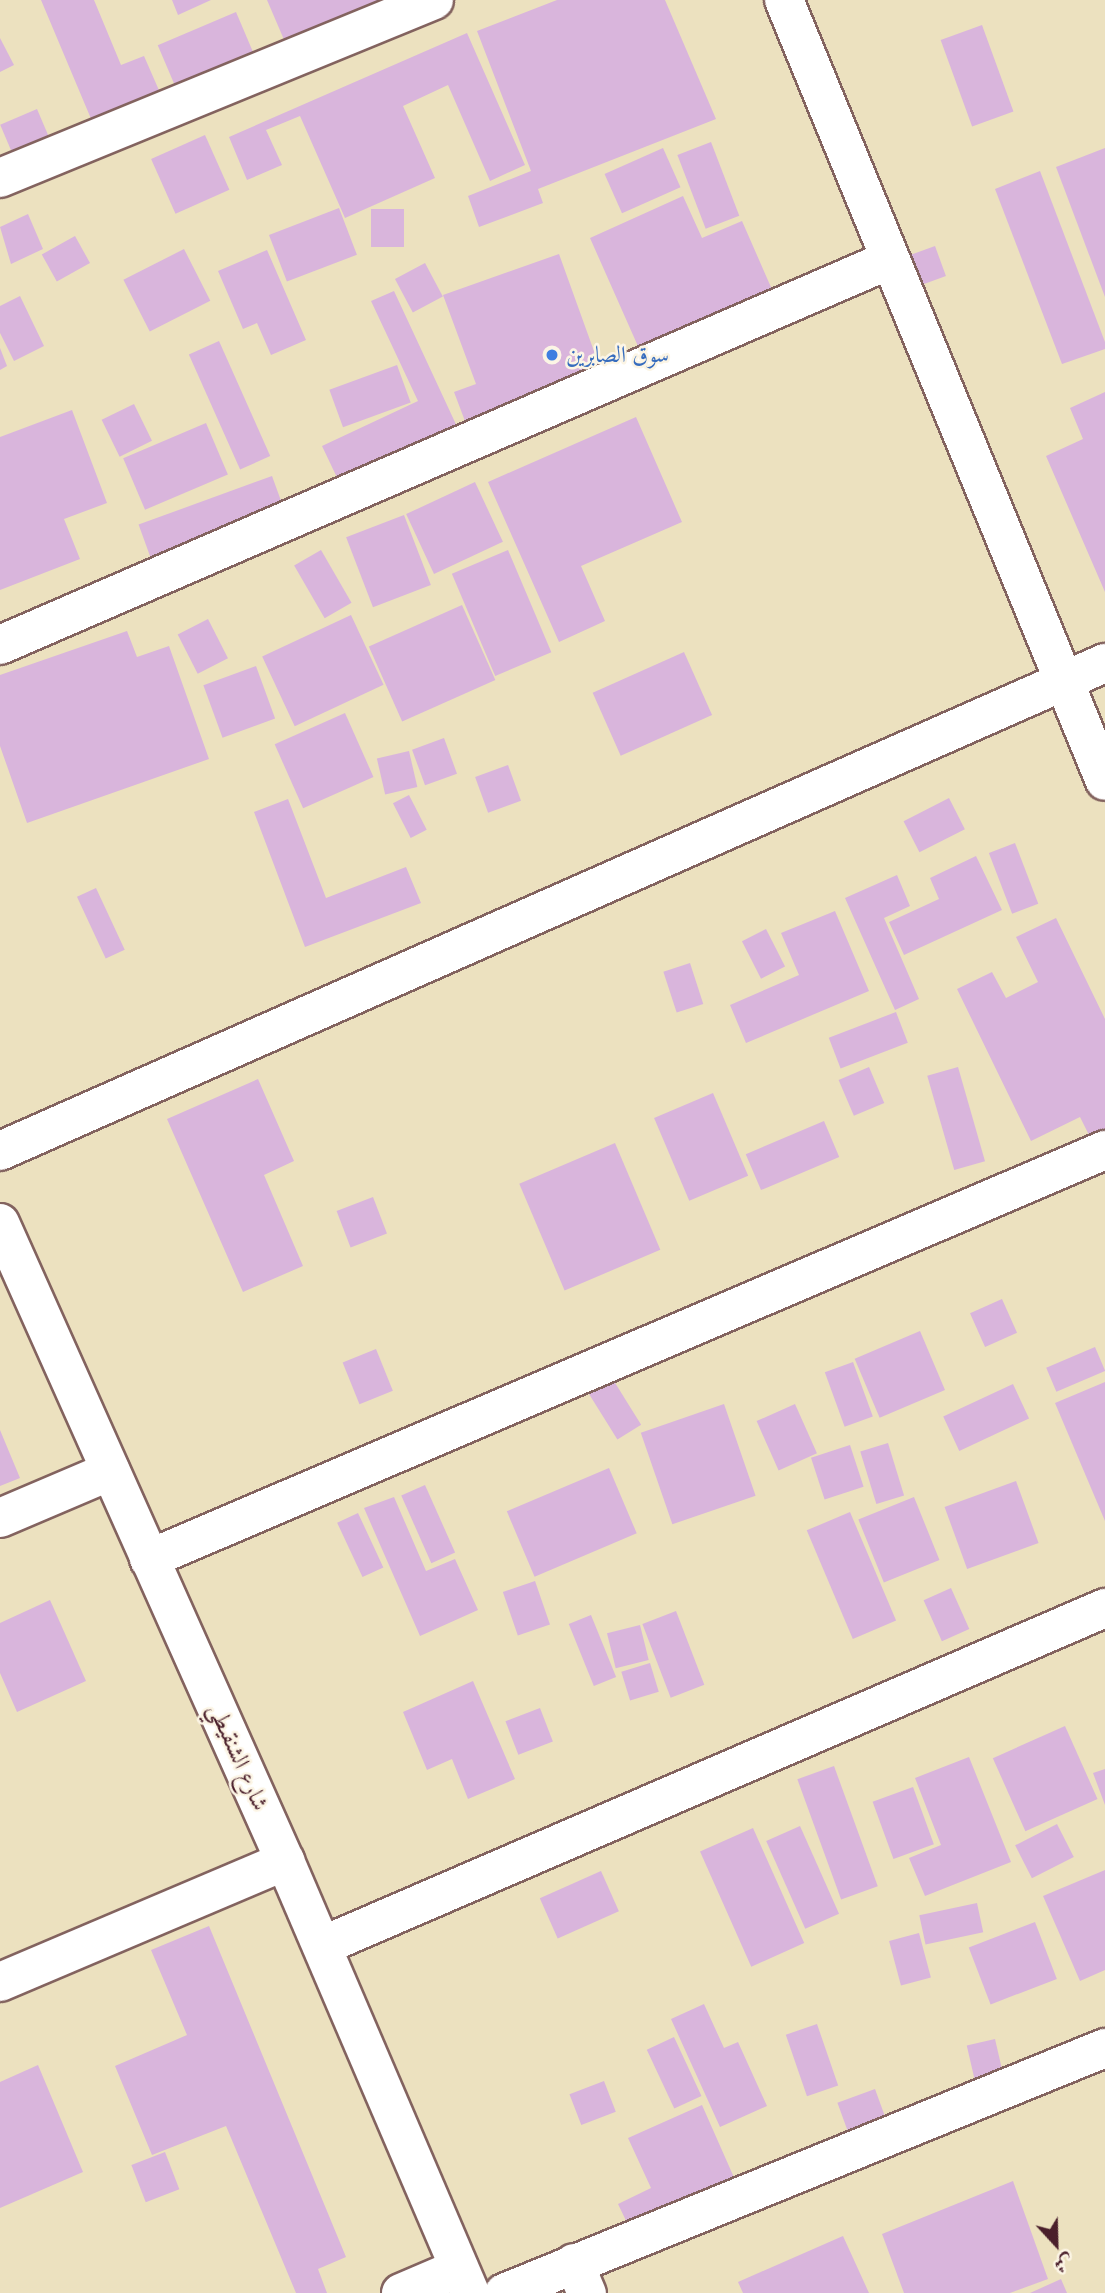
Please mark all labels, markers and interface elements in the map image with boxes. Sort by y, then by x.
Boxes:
place label: سوق الصابرين [566,341,669,369]
marker: سوق الصابرين [544,347,560,363]
street label: شارع الشنقيطي [202,1699,274,1815]
north arrow [1021,2209,1091,2279]
text: ش [1050,2248,1077,2279]

